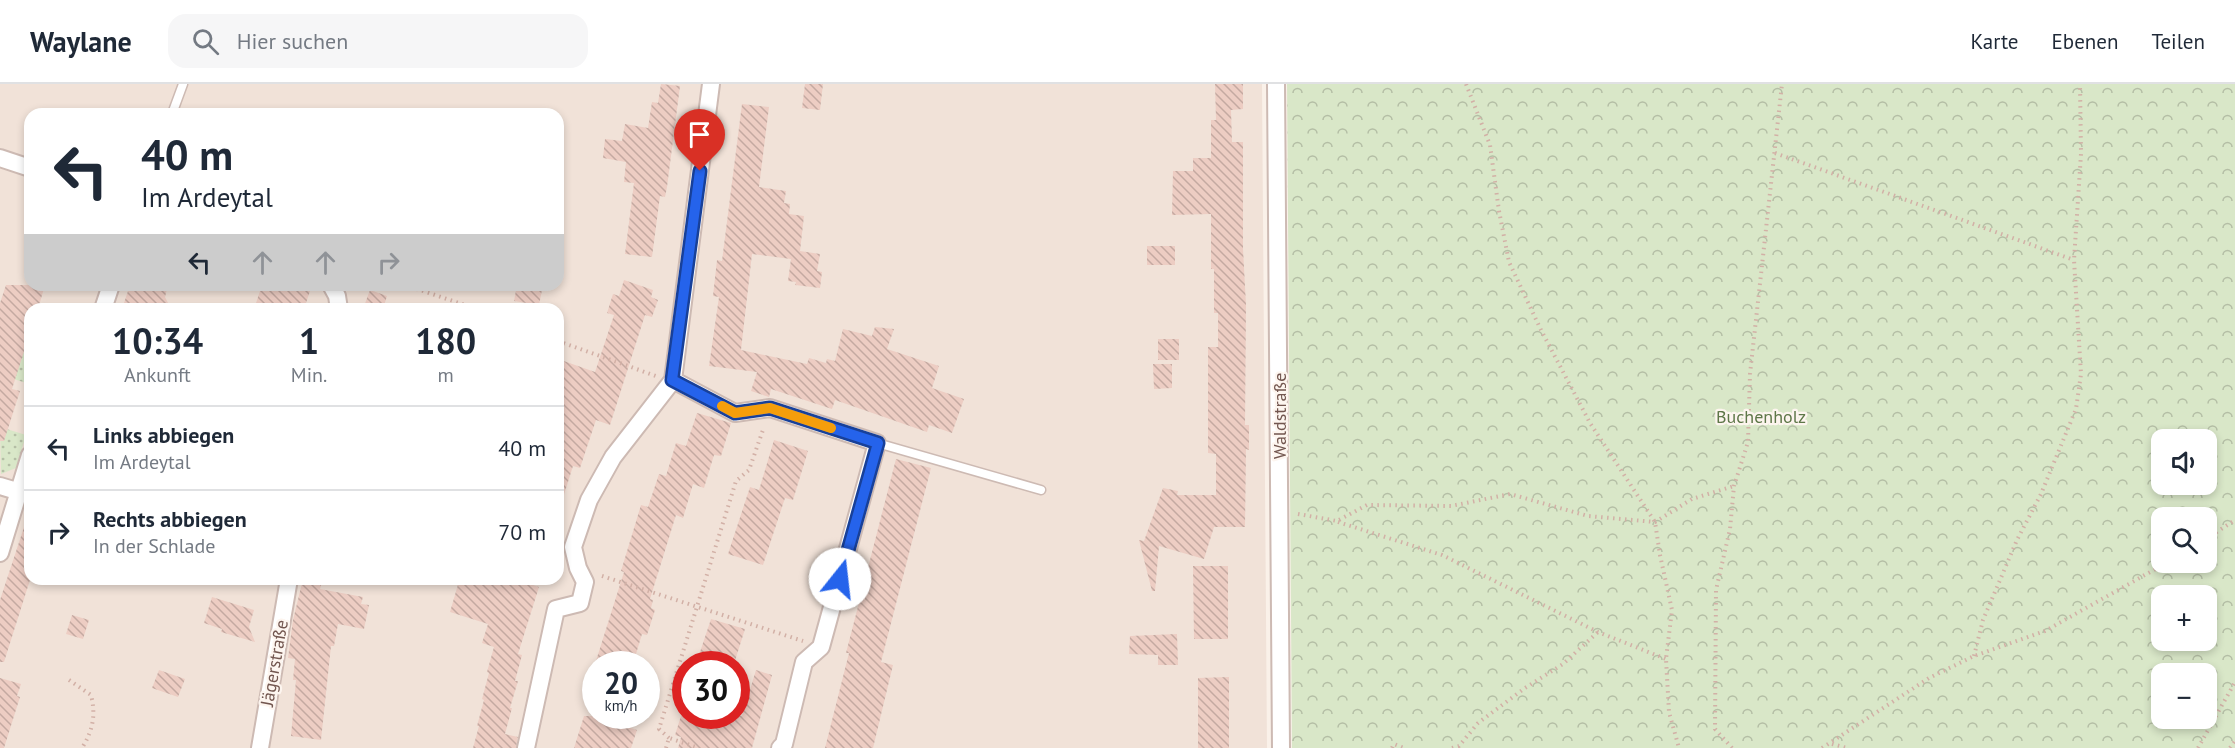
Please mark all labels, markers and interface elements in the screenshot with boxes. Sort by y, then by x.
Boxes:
search box [168,14,588,68]
text: Waylane [30,23,132,60]
icon: search [189,25,222,58]
text: Hier suchen [237,27,348,55]
text: Karte [1971,28,2019,55]
text: Ebenen [2052,28,2118,55]
text: Teilen [2151,28,2205,55]
pin [674,109,725,171]
icon: arrive [683,118,716,151]
text: 40 m [141,127,233,182]
icon: left [42,132,120,210]
text: Im Ardeytal [141,180,273,214]
icon: left [183,246,216,279]
icon: ahead [246,246,279,279]
icon: ahead [309,246,342,279]
icon: right [372,246,405,279]
text: 10:34 [112,317,203,364]
text: 1 [299,317,319,364]
text: 180 [415,317,476,364]
text: Ankunft [124,362,191,388]
text: Min. [291,362,327,388]
text: m [438,362,454,388]
street label: Waldstraße [1268,373,1291,459]
park label: Buchenholz [1716,405,1806,428]
text: Links abbiegen [93,421,234,449]
map controls [2151,429,2217,729]
button: sound [2151,429,2217,495]
icon: left [42,432,75,465]
text: 40 m [498,434,546,462]
text: Im Ardeytal [93,449,191,475]
text: Rechts abbiegen [93,505,247,533]
button: search [2151,507,2217,573]
icon: right [42,516,75,549]
text: 70 m [498,518,546,546]
text: In der Schlade [93,533,215,559]
position arrow [808,547,872,611]
button: + [2151,585,2217,651]
street label: Jägerstraße [255,618,293,709]
speed limit sign: 30 [672,651,750,729]
text: 20 [604,663,638,702]
button: − [2151,663,2217,729]
text: km/h [605,696,637,715]

